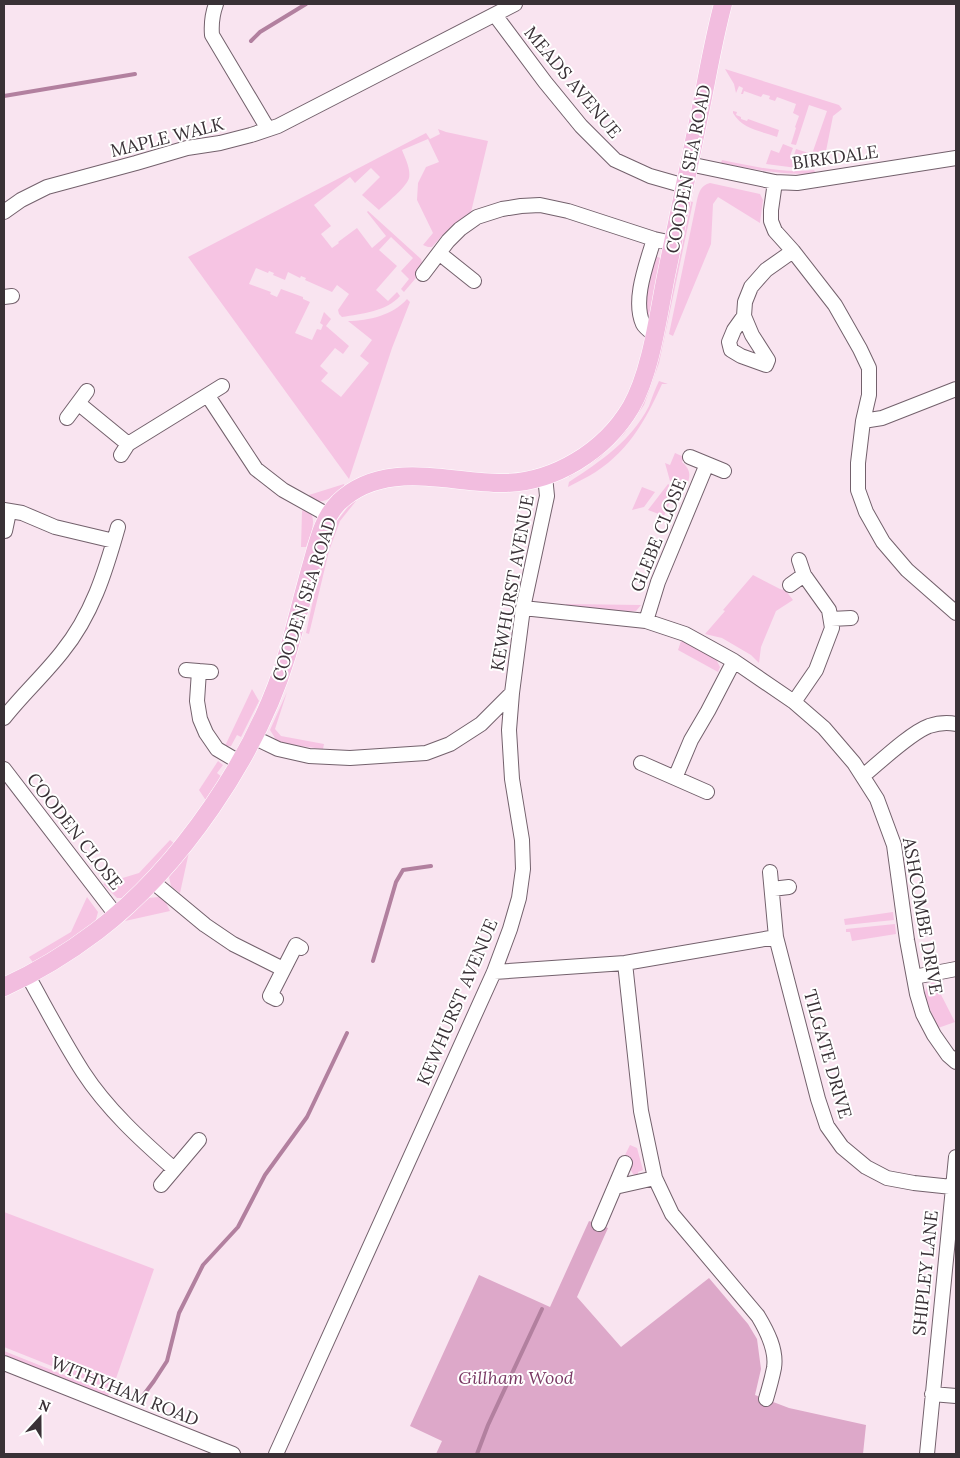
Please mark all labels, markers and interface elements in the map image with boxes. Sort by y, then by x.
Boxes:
street label: MEADS AVENUE [519,21,627,143]
street label: COODEN SEA ROAD [660,83,716,255]
street label: MAPLE WALK [108,112,227,162]
street label: BIRKDALE [790,140,880,174]
street label: GLEBE CLOSE [625,475,691,595]
street label: KEWHURST AVENUE [485,493,539,673]
street label: COODEN SEA ROAD [267,514,341,684]
street label: COODEN CLOSE [22,768,128,894]
street label: ASHCOMBE DRIVE [898,835,948,996]
street label: KEWHURST AVENUE [412,915,502,1089]
street label: TILGATE DRIVE [799,987,857,1121]
street label: SHIPLEY LANE [907,1209,943,1337]
street label: WITHYHAM ROAD [48,1351,202,1431]
park label: Gillham Wood [458,1366,574,1389]
north arrow [15,1393,65,1443]
text: N [36,1396,53,1416]

